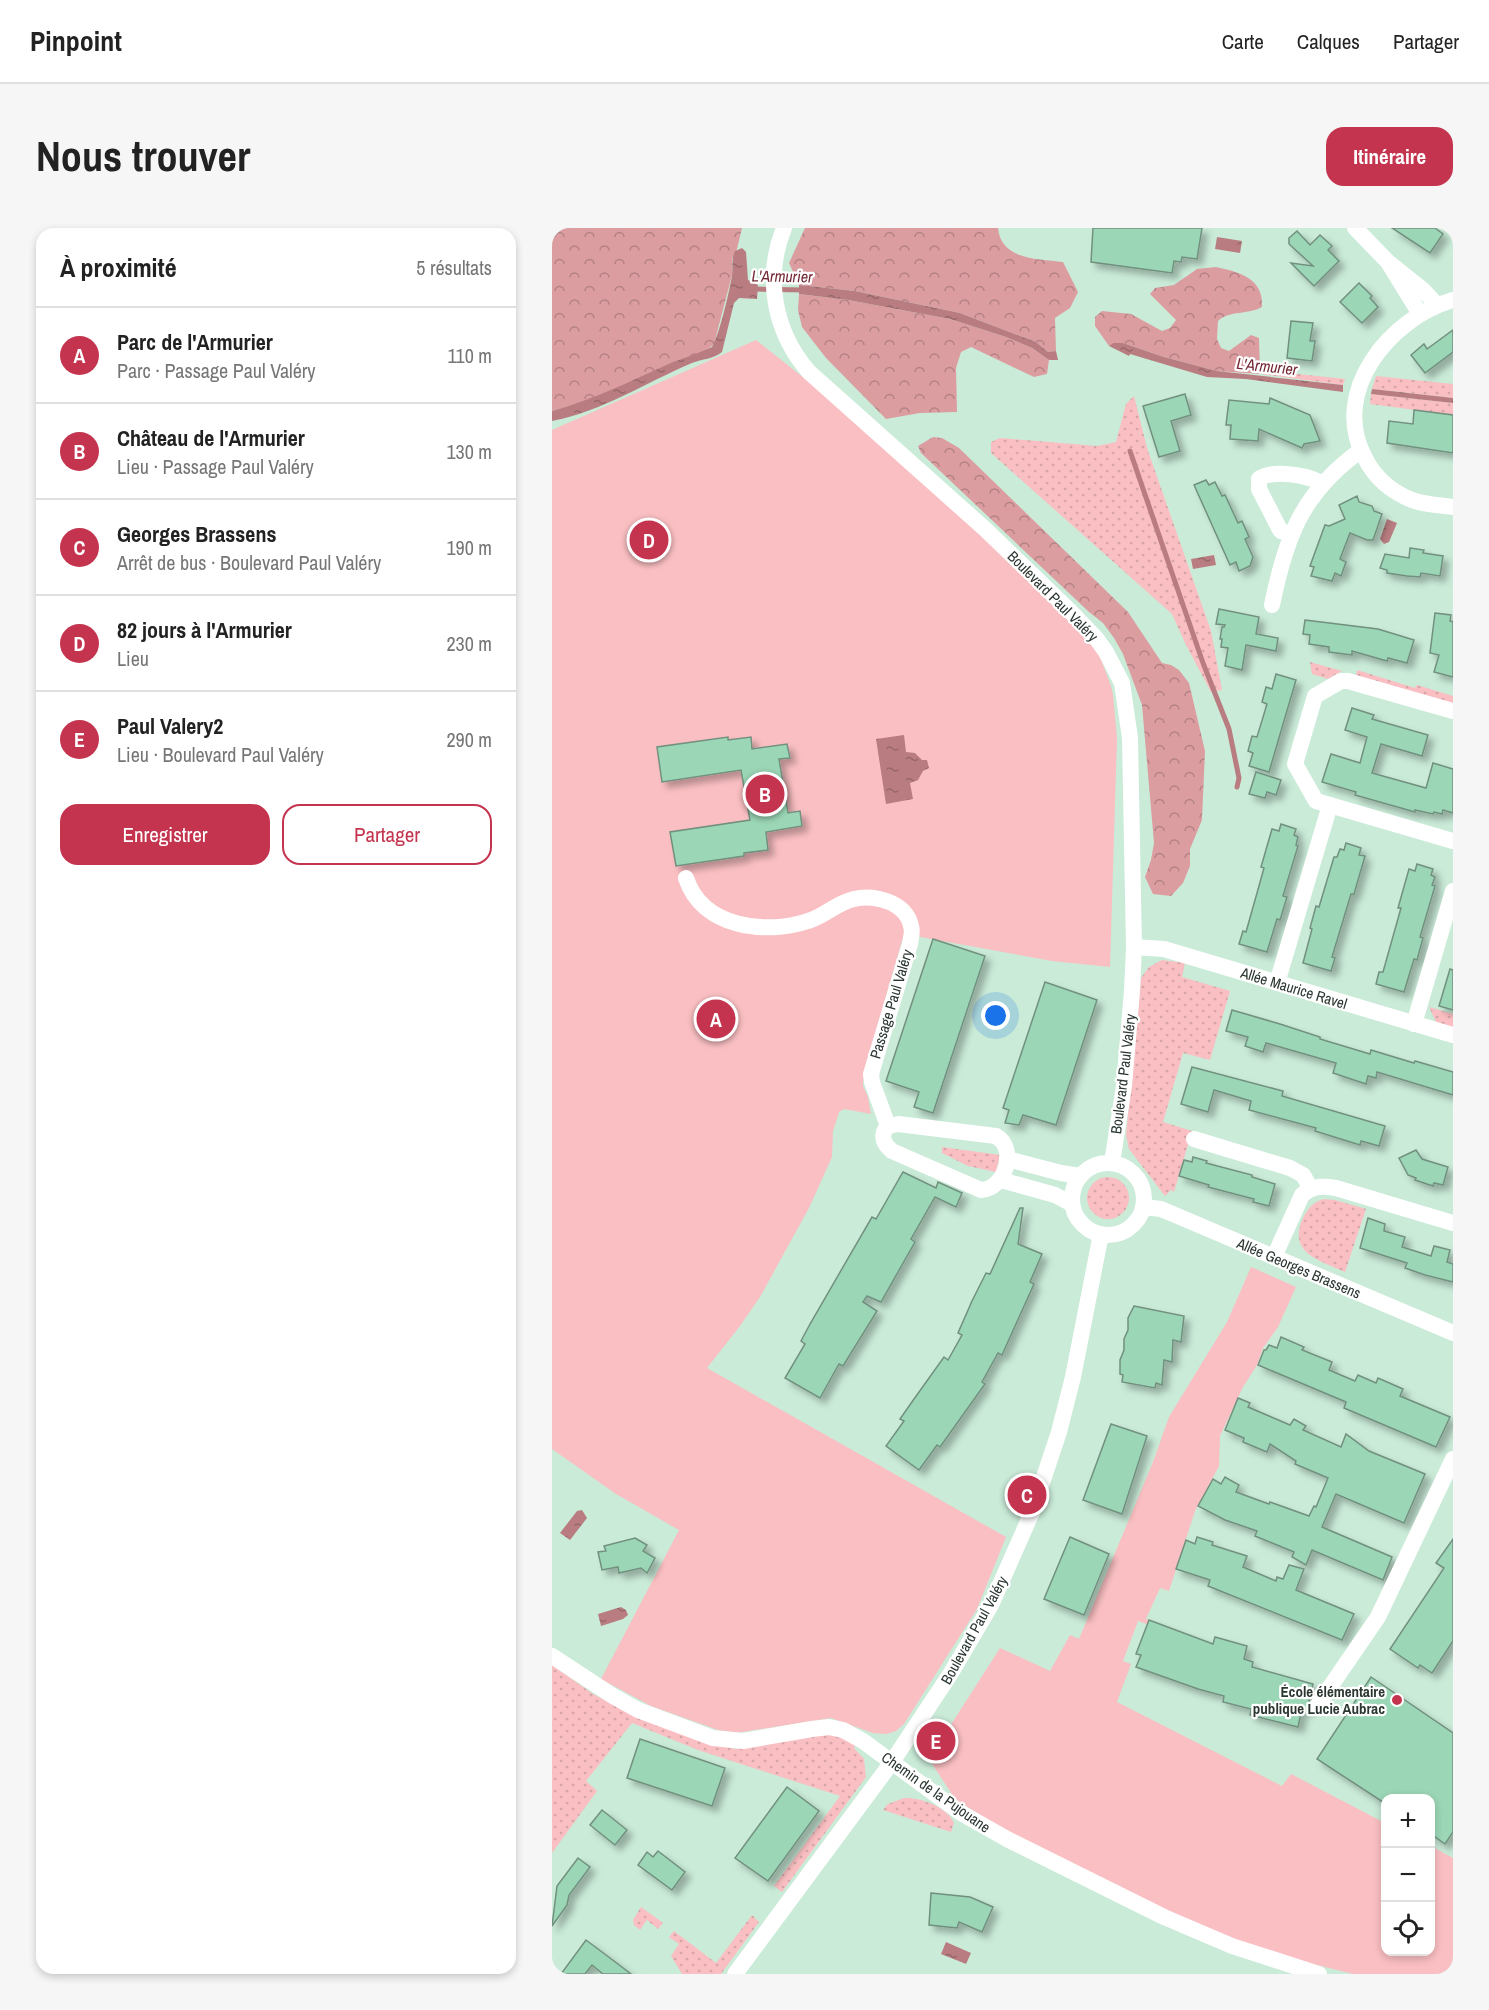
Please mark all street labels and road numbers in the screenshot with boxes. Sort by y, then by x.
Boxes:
street label: Boulevard Paul Valéry [1003,546,1104,647]
street label: Passage Paul Valéry [864,946,918,1061]
street label: Allée Maurice Ravel [1237,962,1350,1014]
street label: Boulevard Paul Valéry [1105,1012,1141,1135]
street label: Allée Georges Brassens [1233,1232,1364,1304]
street label: Boulevard Paul Valéry [936,1571,1013,1688]
street label: Chemin de la Pujouane [877,1747,995,1838]

